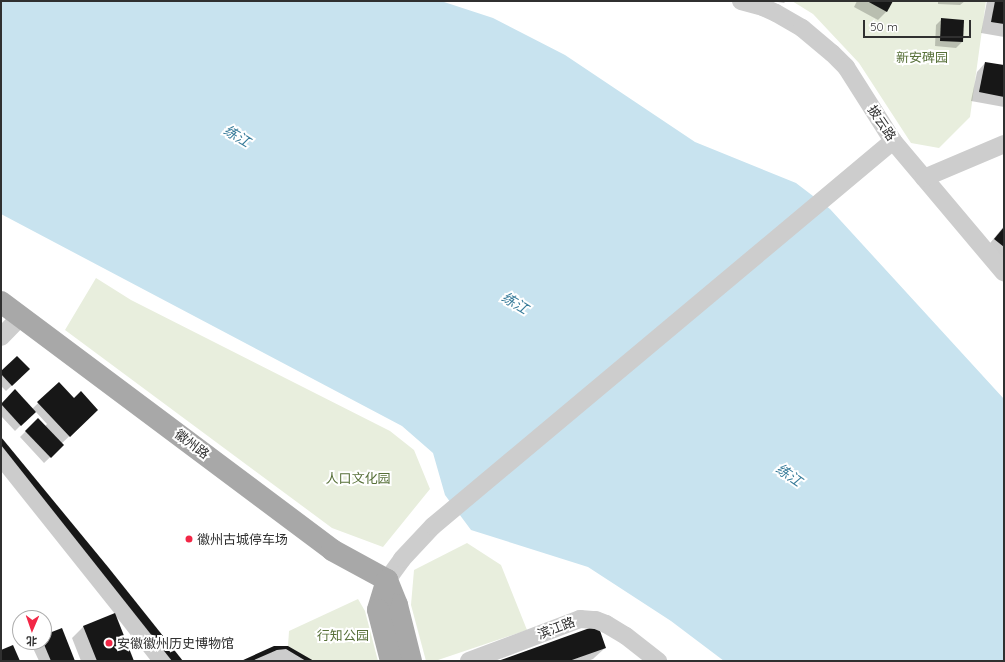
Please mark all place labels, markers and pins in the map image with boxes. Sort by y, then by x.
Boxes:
place label: 徽州古城停车场 [197,531,288,547]
marker: 徽州古城停车场 [184,534,194,544]
place label: 安徽徽州历史博物馆 [117,635,234,651]
marker: 安徽徽州历史博物馆 [104,638,114,648]

